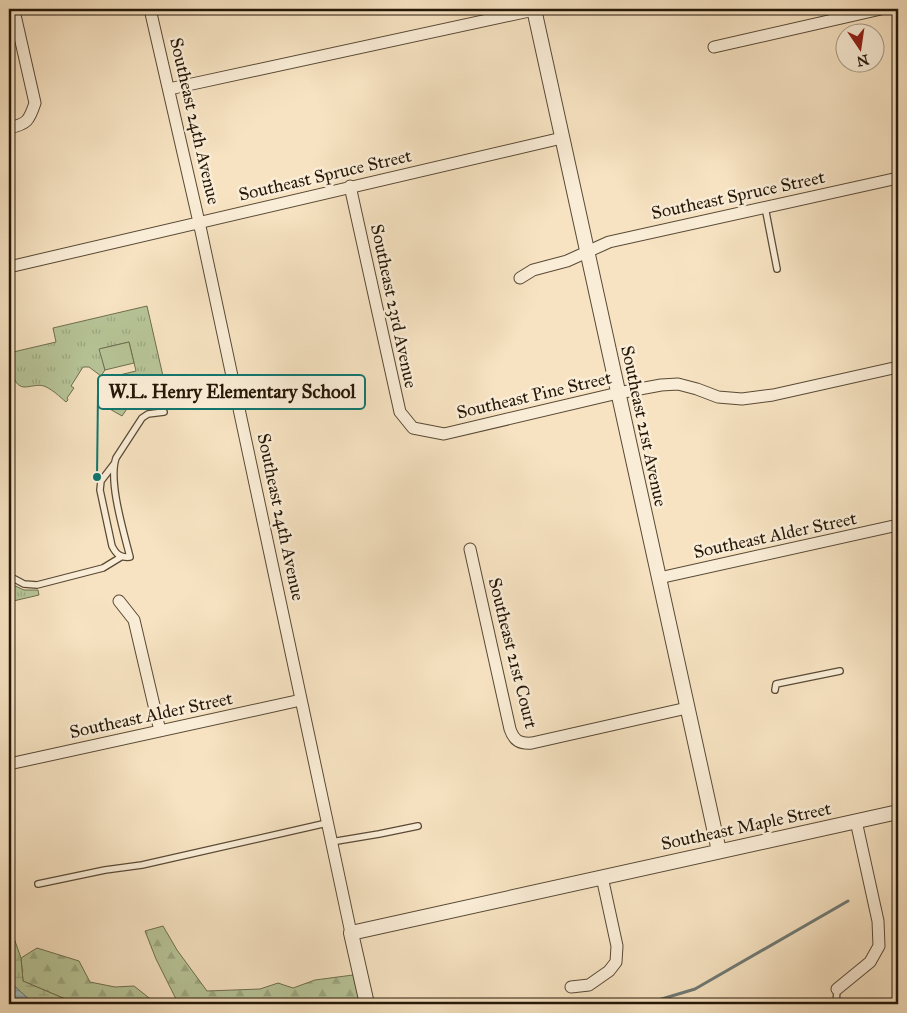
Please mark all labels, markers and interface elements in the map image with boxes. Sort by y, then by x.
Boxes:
north arrow [834,22,884,72]
street label: Southeast 24th Avenue [165,35,225,207]
text: N [855,51,871,70]
street label: Southeast Spruce Street [236,144,414,206]
street label: Southeast Spruce Street [649,166,827,224]
street label: Southeast 23rd Avenue [366,222,422,390]
street label: Southeast 21st Avenue [616,343,672,509]
street label: Southeast Pine Street [454,366,614,424]
callout: W.L. Henry Elementary School [98,375,365,409]
text: W.L. Henry Elementary School [108,380,356,404]
street label: Southeast 24th Avenue [253,431,309,603]
street label: Southeast Alder Street [691,507,859,563]
street label: Southeast 21st Court [484,575,542,731]
street label: Southeast Alder Street [67,687,235,743]
street label: Southeast Maple Street [659,797,834,855]

